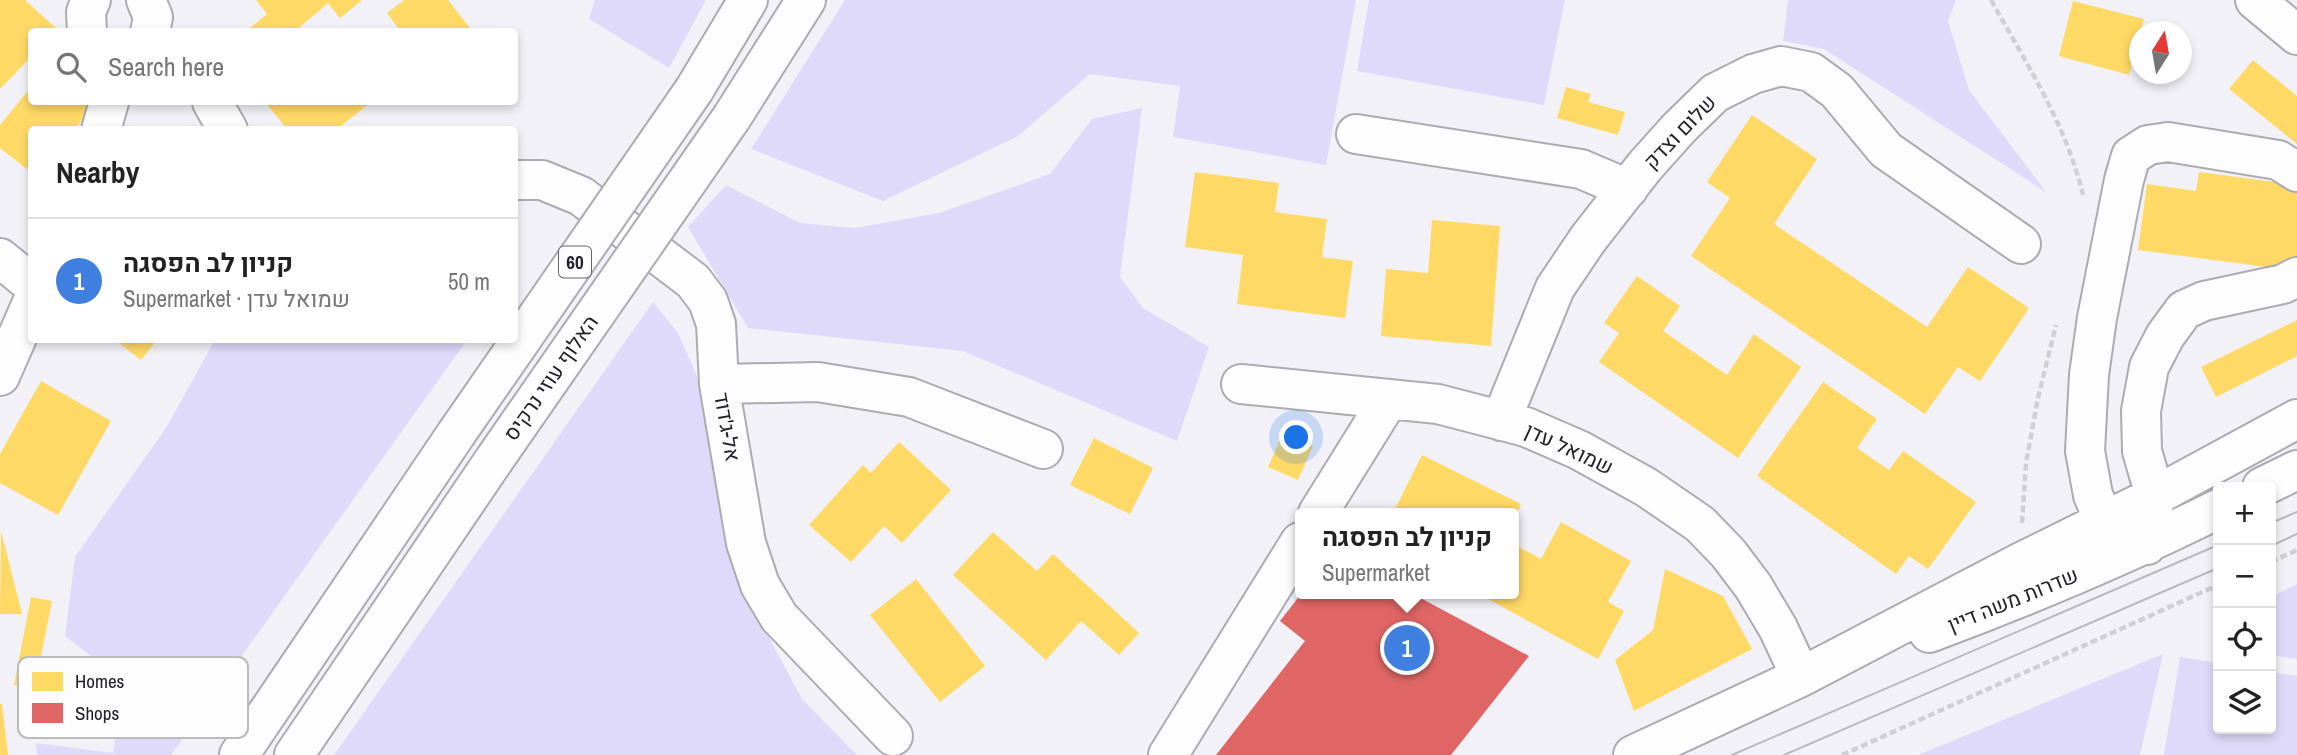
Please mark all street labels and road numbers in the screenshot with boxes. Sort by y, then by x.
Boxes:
street label: שלום וצדק [1637,88,1723,175]
road number: 60 [559,246,591,278]
street label: האלוף עוזי נרקיס [496,309,605,446]
street label: אל-ג'דוד [707,390,748,464]
street label: שמואל עדן [1520,415,1618,482]
street label: שדרות משה דיין [1943,560,2083,639]

